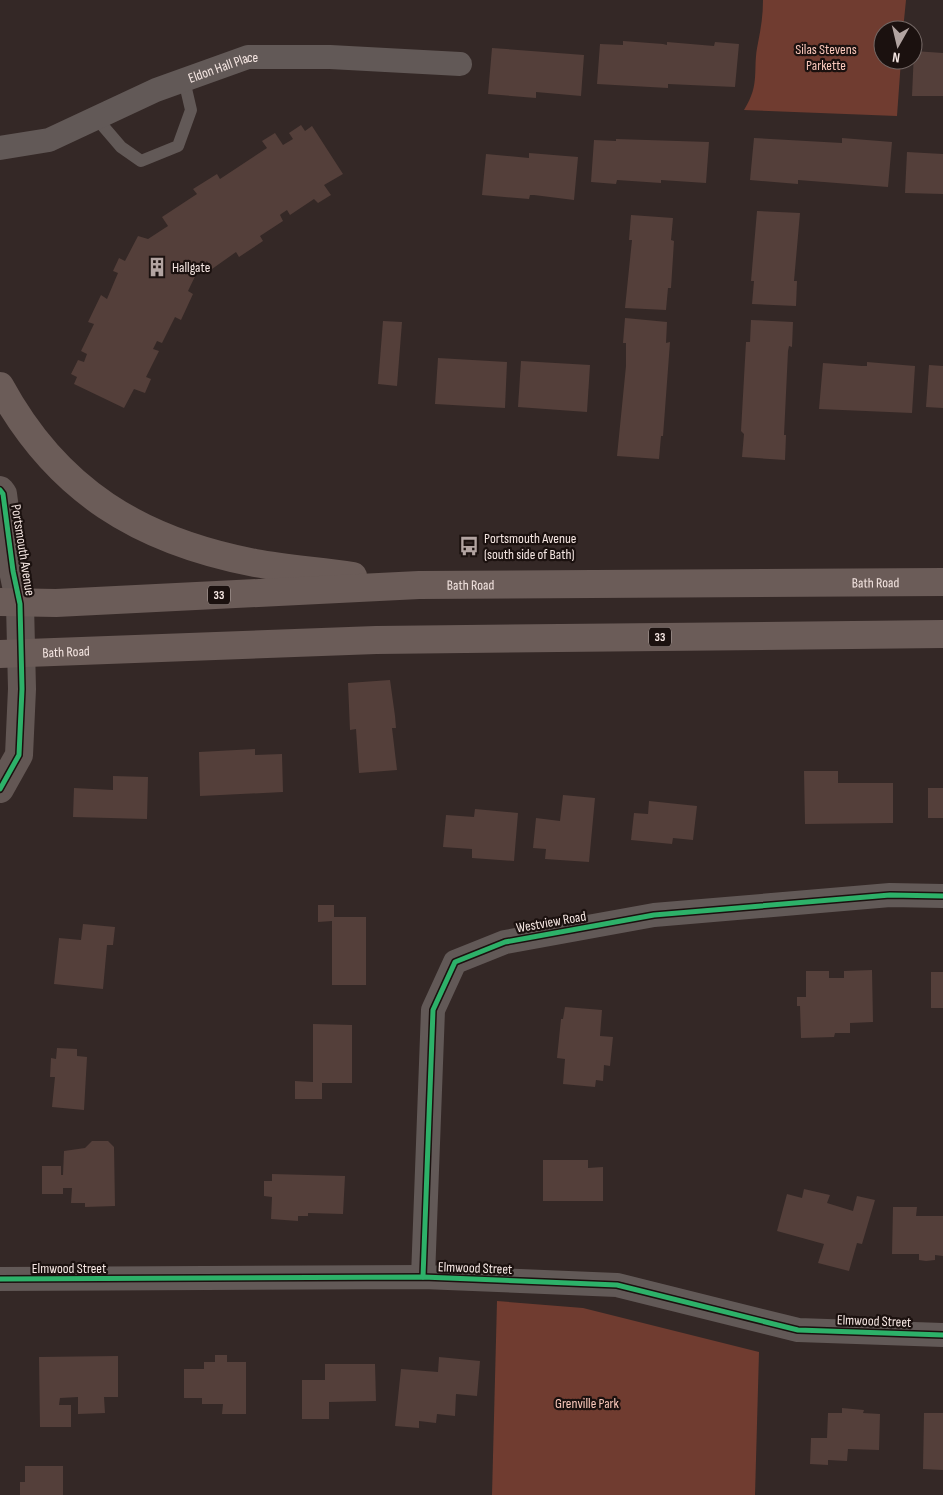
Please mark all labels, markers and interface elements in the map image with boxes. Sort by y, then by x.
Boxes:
north arrow [873,20,923,70]
park label: Silas Stevens Parkette [795,41,857,74]
text: N [891,48,901,66]
street label: Eldon Hall Place [186,49,258,86]
building icon: Hallgate [146,256,168,278]
place label: Hallgate [172,259,210,276]
street label: Portsmouth Avenue [7,503,39,597]
place label: Portsmouth Avenue (south side of Bath) [484,530,576,563]
bus stop icon: Portsmouth Avenue (south side of Bath) [458,535,480,557]
street label: Bath Road [852,574,900,591]
street label: Bath Road [447,576,495,593]
road number: 33 [208,586,230,604]
road number: 33 [649,628,671,646]
street label: Bath Road [42,642,90,661]
street label: Westview Road [515,907,588,937]
street label: Elmwood Street [438,1258,512,1278]
street label: Elmwood Street [32,1260,106,1277]
street label: Elmwood Street [837,1311,911,1331]
park label: Grenville Park [555,1395,620,1412]

